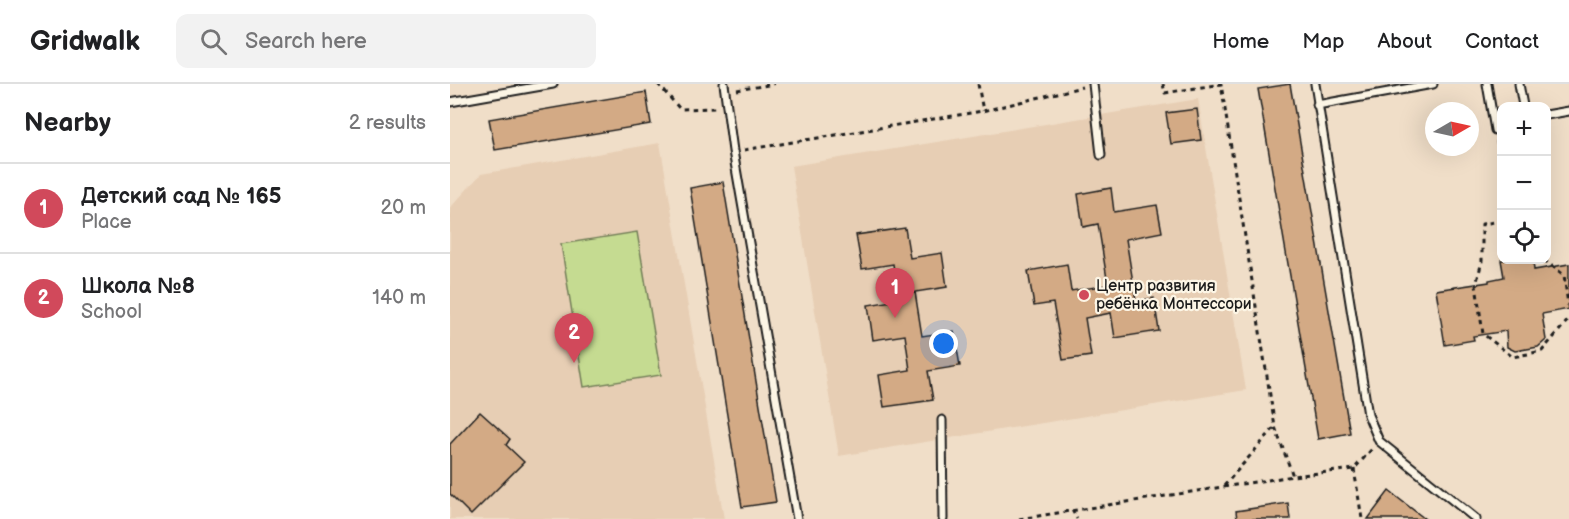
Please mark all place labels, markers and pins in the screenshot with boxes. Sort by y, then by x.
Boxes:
pin: 1 [876,268,914,318]
place label: Центр развития ребёнка Монтессори [1096,277,1252,314]
marker: Центр развития ребёнка Монтессори [1077,288,1091,302]
pin: 2 [554,314,594,363]

